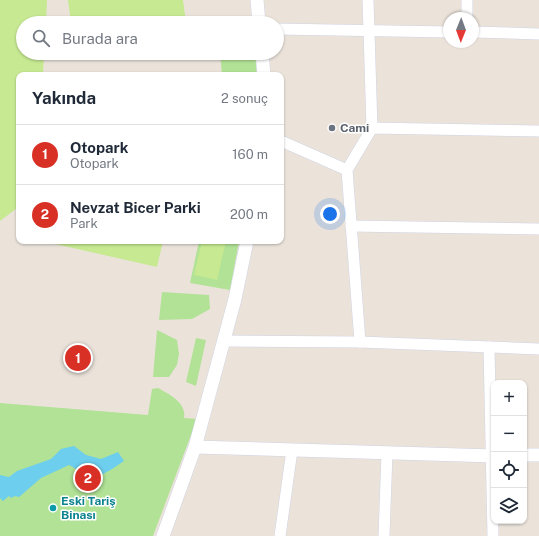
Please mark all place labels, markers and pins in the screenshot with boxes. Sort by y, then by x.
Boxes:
place label: Cami [340,121,369,135]
marker: Cami [327,123,337,133]
pin: 1 [65,343,91,373]
pin: 2 [75,463,101,493]
place label: Eski Tariş Binası [61,494,116,522]
marker: Eski Tariş Binası [48,503,58,513]

